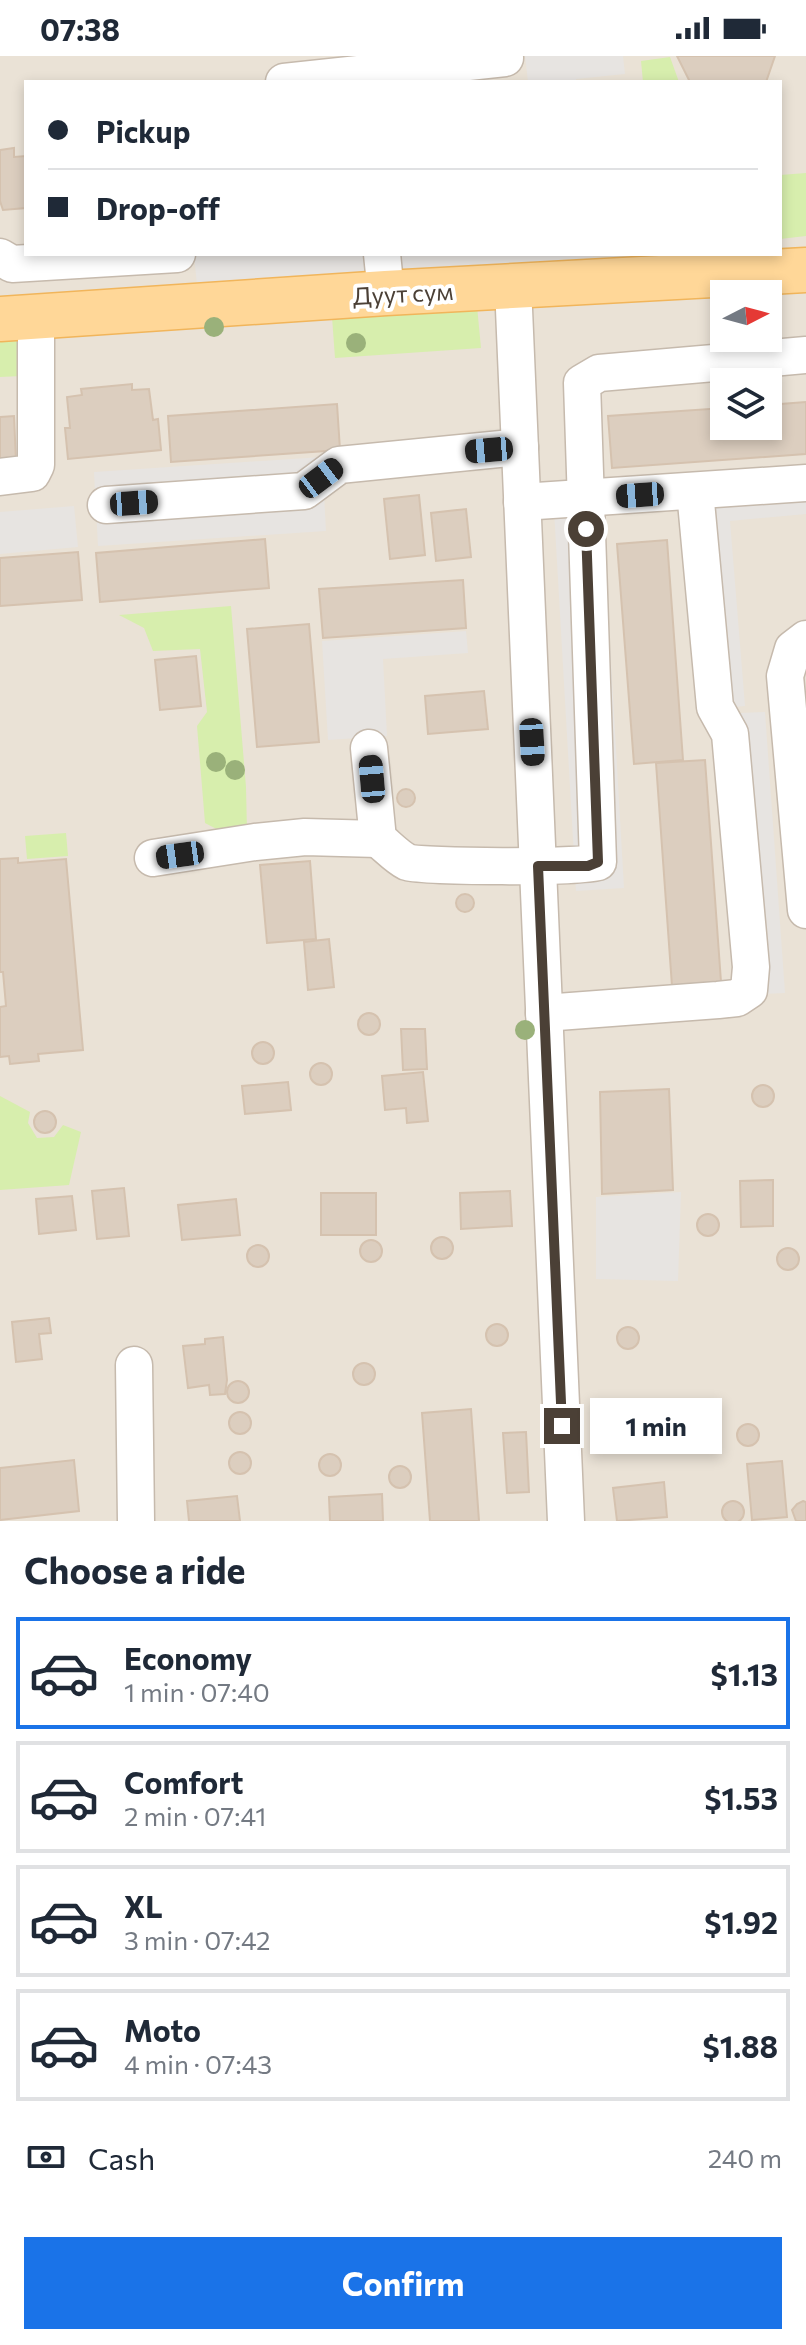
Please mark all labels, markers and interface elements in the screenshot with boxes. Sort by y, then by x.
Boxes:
text: 07:38 [40,10,120,47]
text: Pickup [96,112,190,149]
text: Drop-off [96,189,220,226]
street label: Дуут сум [352,276,454,310]
north arrow [710,280,782,352]
map controls [710,280,782,440]
button: layers [710,368,782,440]
car [464,436,514,464]
car [295,454,347,502]
car [615,481,665,509]
car [109,489,159,517]
route start [568,511,604,547]
car [519,717,545,767]
car [358,754,386,804]
car [155,840,205,870]
callout: 1 min [590,1398,722,1454]
route end [544,1408,580,1444]
text: 1 min [625,1410,687,1441]
text: Choose a ride [24,1547,245,1591]
icon: car [28,1637,100,1709]
text: Economy [124,1639,252,1676]
text: $1.13 [710,1655,778,1692]
text: 1 min · 07:40 [124,1676,270,1707]
icon: car [28,1761,100,1833]
text: Comfort [124,1763,243,1800]
text: $1.53 [704,1779,778,1816]
text: 2 min · 07:41 [124,1800,266,1831]
icon: car [28,1885,100,1957]
text: XL [124,1887,163,1924]
text: $1.92 [704,1903,778,1940]
text: 3 min · 07:42 [124,1924,271,1955]
icon: car [28,2009,100,2081]
text: Moto [124,2011,201,2048]
text: $1.88 [703,2027,778,2064]
text: 4 min · 07:43 [124,2048,272,2079]
icon: cash [24,2135,68,2179]
text: Cash [88,2139,155,2176]
text: 240 m [708,2142,782,2173]
button: Confirm [24,2237,782,2329]

